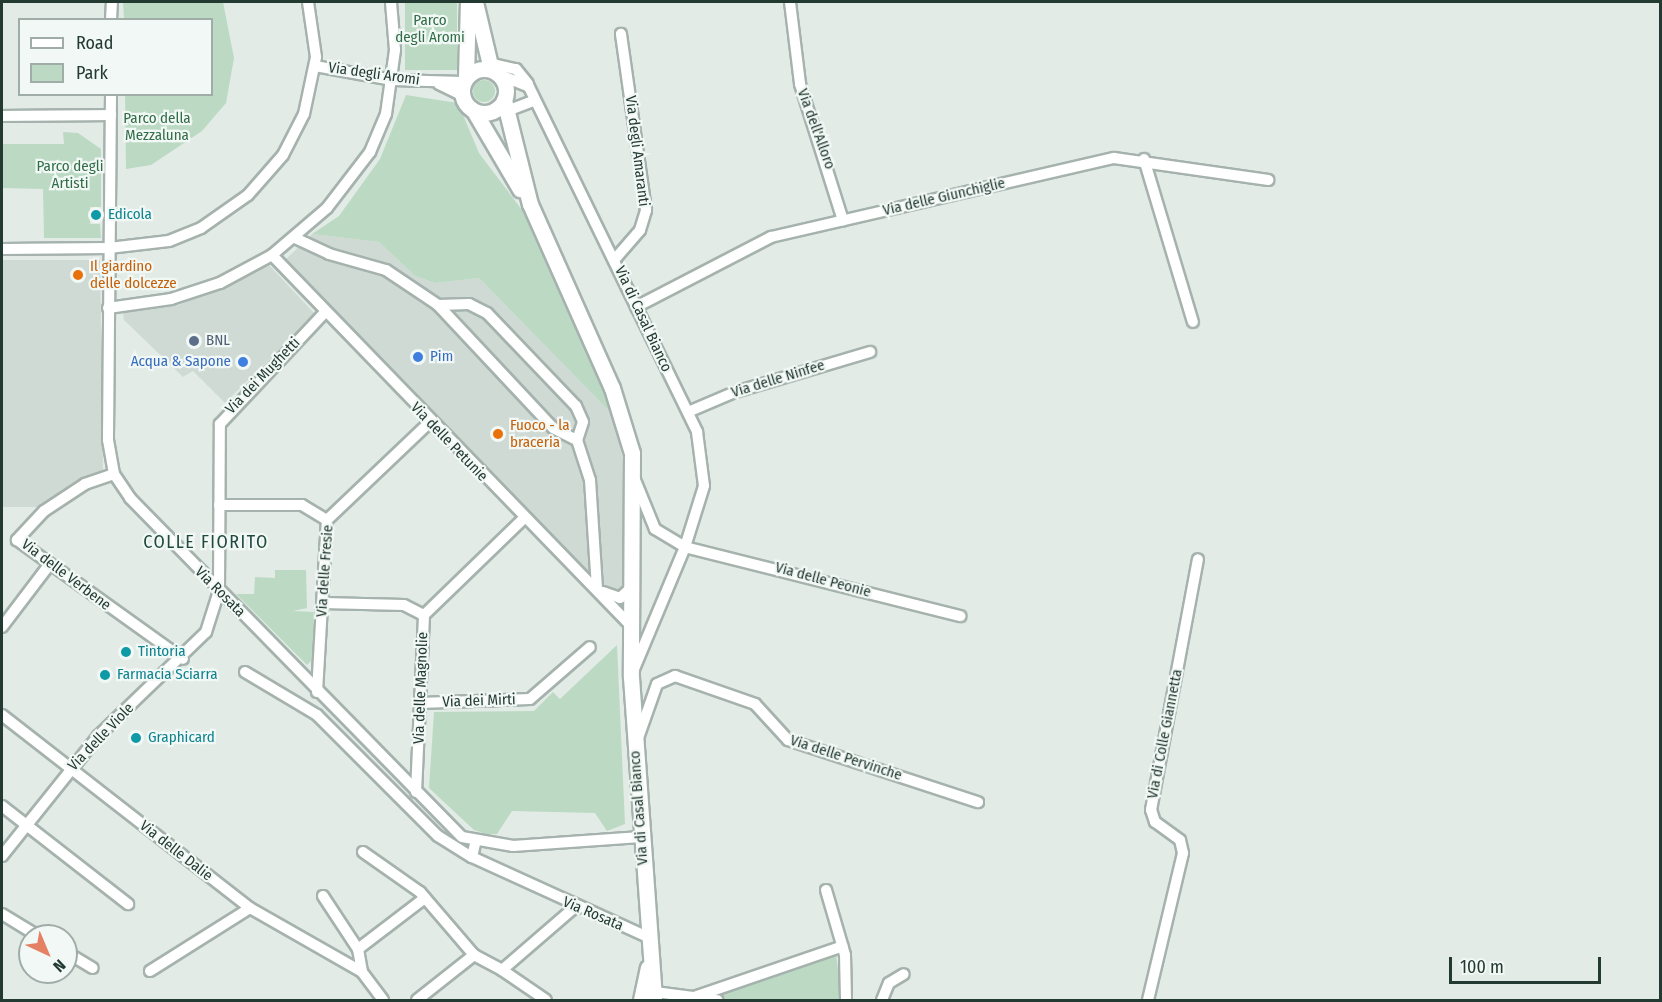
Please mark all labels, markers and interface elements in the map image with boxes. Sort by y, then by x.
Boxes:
park label: Parco degli Aromi [395,11,465,46]
legend [18,18,213,96]
text: Road [76,32,113,54]
street label: Via degli Aromi [327,59,421,89]
text: Park [76,62,108,84]
street label: Via dell'Alloro [793,86,839,172]
street label: Via degli Amaranti [621,95,653,207]
park label: Parco della Mezzaluna [123,109,191,144]
park label: Parco degli Artisti [36,157,104,192]
street label: Via delle Giunchiglie [881,174,1007,220]
place label: Edicola [108,206,152,224]
marker: Edicola [89,208,103,222]
place label: Il giardino delle dolcezze [90,257,177,292]
street label: Via di Casal Bianco [611,263,675,375]
marker: Il giardino delle dolcezze [71,268,85,282]
place label: BNL [206,332,230,350]
marker: BNL [187,334,201,348]
street label: Via dei Mughetti [222,334,304,418]
place label: Pim [430,348,453,366]
marker: Pim [411,350,425,364]
place label: Acqua & Sapone [131,353,231,371]
marker: Acqua & Sapone [236,355,250,369]
street label: Via delle Ninfee [729,356,827,402]
street label: Via delle Petunie [407,399,491,485]
place label: Fuoco - la braceria [510,416,570,451]
marker: Fuoco - la braceria [491,427,505,441]
street label: Via delle Fresie [313,524,337,618]
district label: COLLE FIORITO [143,531,269,553]
street label: Via delle Verbene [18,536,114,614]
street label: Via delle Peonie [773,559,873,601]
street label: Via Rosata [191,563,249,621]
street label: Via delle Magnolie [410,632,432,744]
place label: Tintoria [138,643,186,661]
marker: Tintoria [119,645,133,659]
place label: Farmacia Sciarra [117,666,218,684]
marker: Farmacia Sciarra [98,668,112,682]
street label: Via di Colle Giannetta [1144,668,1186,800]
street label: Via dei Mirti [442,691,516,711]
street label: Via delle Viole [64,699,138,775]
place label: Graphicard [148,729,215,747]
marker: Graphicard [129,731,143,745]
street label: Via delle Pervinche [788,731,904,785]
street label: Via di Casal Bianco [626,750,652,866]
street label: Via delle Dalie [136,817,216,885]
street label: Via Rosata [560,893,626,935]
north arrow [18,924,78,984]
scale bar [1452,945,1604,983]
text: N [49,956,70,976]
text: 100 m [1460,956,1504,978]

